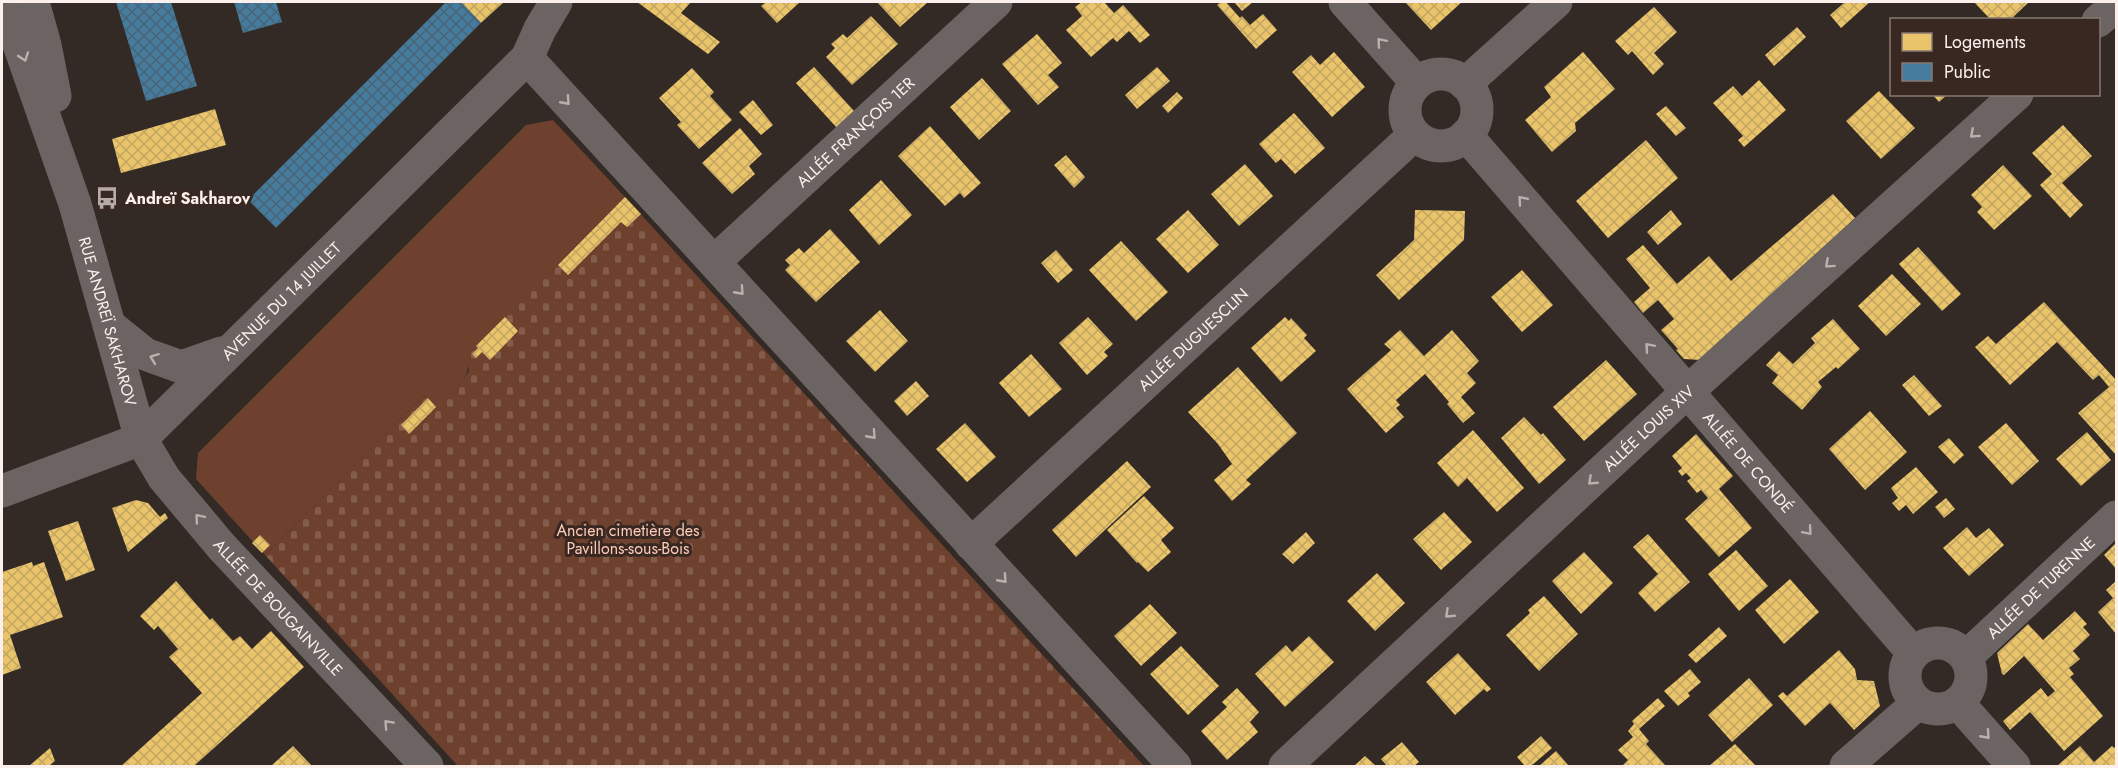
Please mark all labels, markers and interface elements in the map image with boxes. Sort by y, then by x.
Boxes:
legend [1890,18,2100,96]
text: Logements [1944,29,2026,55]
one-way arrow [1377,38,1388,49]
one-way arrow [16,51,29,62]
text: Public [1944,59,1991,85]
street label: ALLÉE FRANÇOIS 1ER [791,72,920,193]
one-way arrow [559,94,570,105]
one-way arrow [1970,127,1981,138]
bus stop icon: Andreï Sakharov [94,185,120,211]
place label: Andreï Sakharov [124,187,251,210]
one-way arrow [1518,196,1529,207]
street label: RUE ANDREÏ SAKHAROV [73,234,142,409]
street label: AVENUE DU 14 JUILLET [216,237,347,366]
one-way arrow [1825,257,1836,268]
street label: ALLÉE DUGUESCLIN [1133,283,1254,396]
one-way arrow [733,284,744,295]
one-way arrow [1645,343,1656,354]
one-way arrow [149,352,160,365]
street label: ALLÉE LOUIS XIV [1598,380,1700,477]
street label: ALLÉE DE CONDÉ [1697,407,1798,518]
one-way arrow [865,428,876,439]
one-way arrow [1588,473,1599,484]
one-way arrow [195,514,206,525]
park label: Ancien cimetière des Pavillons-sous-Bois [556,519,700,560]
one-way arrow [1800,524,1811,535]
street label: ALLÉE DE TURENNE [1982,531,2100,644]
street label: ALLÉE DE BOUGAINVILLE [208,534,348,681]
one-way arrow [996,572,1007,583]
one-way arrow [1446,606,1457,617]
one-way arrow [384,720,395,731]
one-way arrow [1979,728,1990,739]

